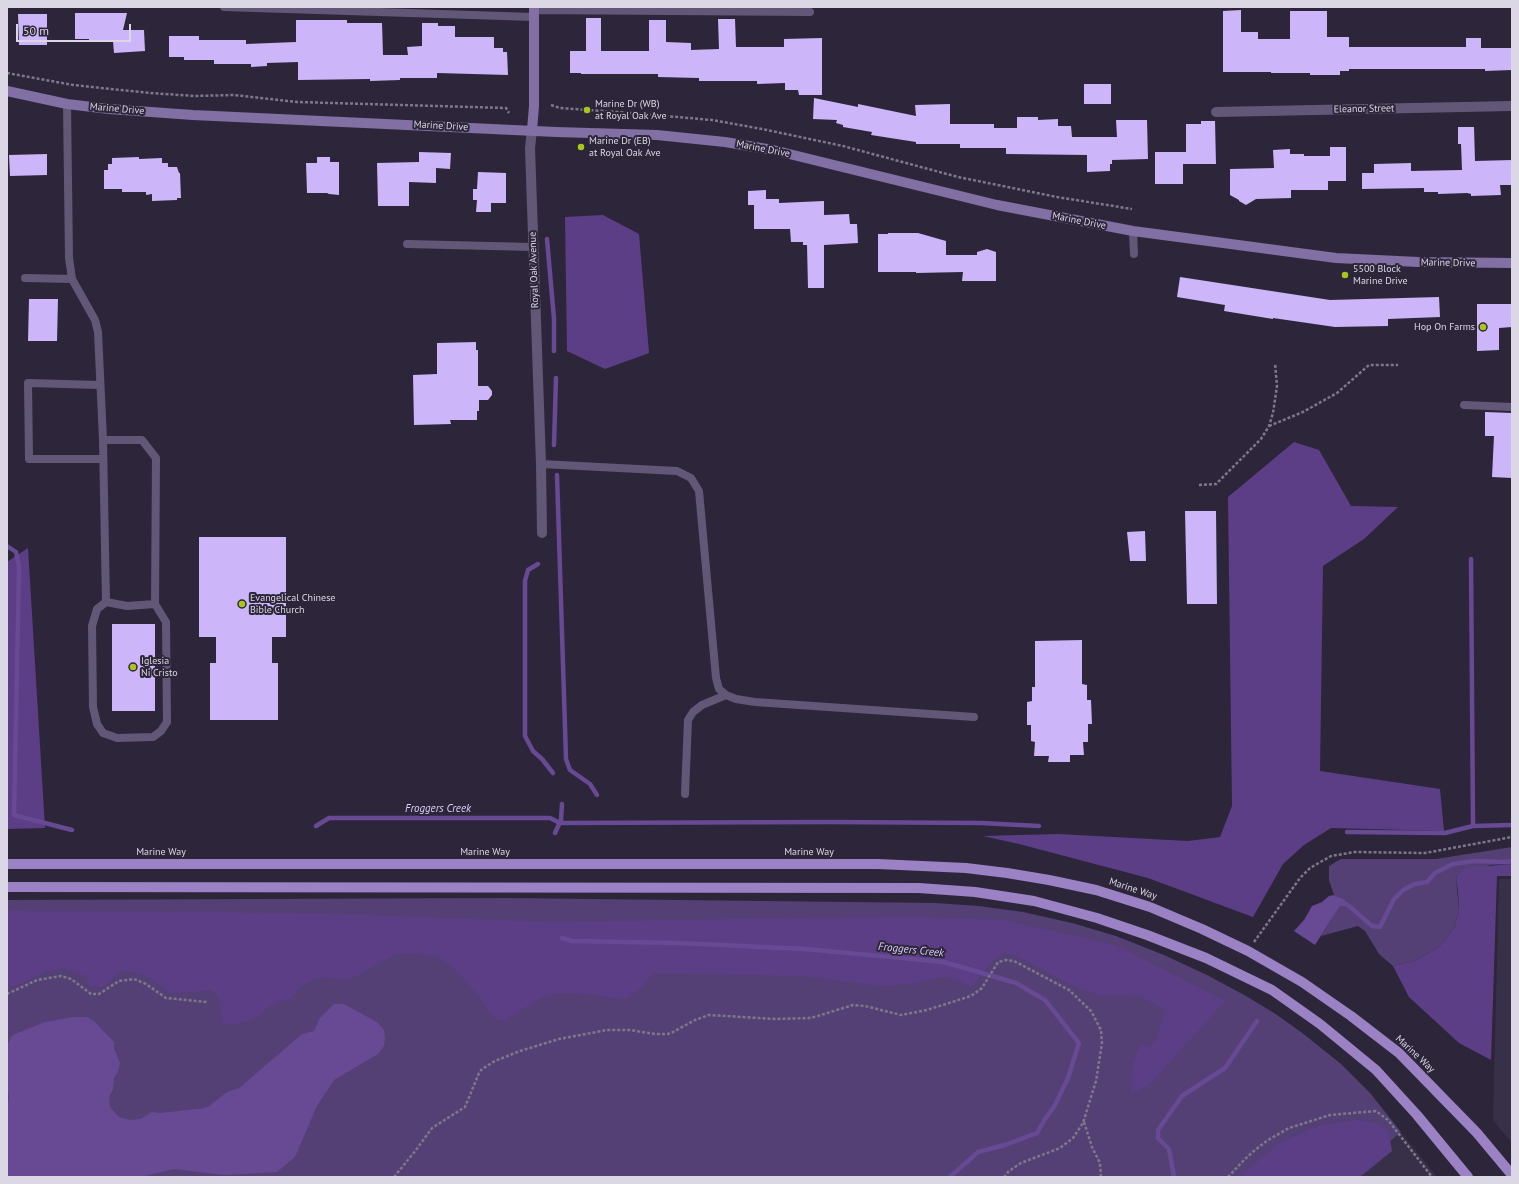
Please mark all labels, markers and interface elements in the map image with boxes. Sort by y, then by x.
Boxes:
scale bar [18,16,133,42]
text: 50 m [23,23,49,38]
place label: Marine Dr (WB) at Royal Oak Ave [595,98,666,122]
street label: Marine Drive [89,101,145,117]
street label: Eleanor Street [1334,102,1394,116]
marker: Marine Dr (WB) at Royal Oak Ave [582,105,592,115]
street label: Marine Drive [413,119,469,133]
place label: Marine Dr (EB) at Royal Oak Ave [589,135,660,158]
street label: Marine Drive [735,138,791,160]
marker: Marine Dr (EB) at Royal Oak Ave [576,142,586,152]
street label: Marine Drive [1051,210,1107,232]
street label: Royal Oak Avenue [527,232,541,308]
street label: Marine Drive [1421,257,1475,269]
place label: 5500 Block Marine Drive [1353,263,1408,286]
marker: 5500 Block Marine Drive [1340,270,1350,280]
place label: Hop On Farms [1414,321,1475,333]
marker: Hop On Farms [1478,322,1488,332]
place label: Evangelical Chinese Bible Church [250,592,335,616]
marker: Evangelical Chinese Bible Church [237,599,247,609]
place label: Iglesia Ni Cristo [141,655,178,678]
marker: Iglesia Ni Cristo [128,662,138,672]
water label: Froggers Creek [405,802,471,816]
street label: Marine Way [136,846,186,858]
street label: Marine Way [460,846,510,858]
street label: Marine Way [784,846,834,858]
street label: Marine Way [1108,876,1158,902]
water label: Froggers Creek [877,940,945,960]
street label: Marine Way [1393,1033,1437,1075]

